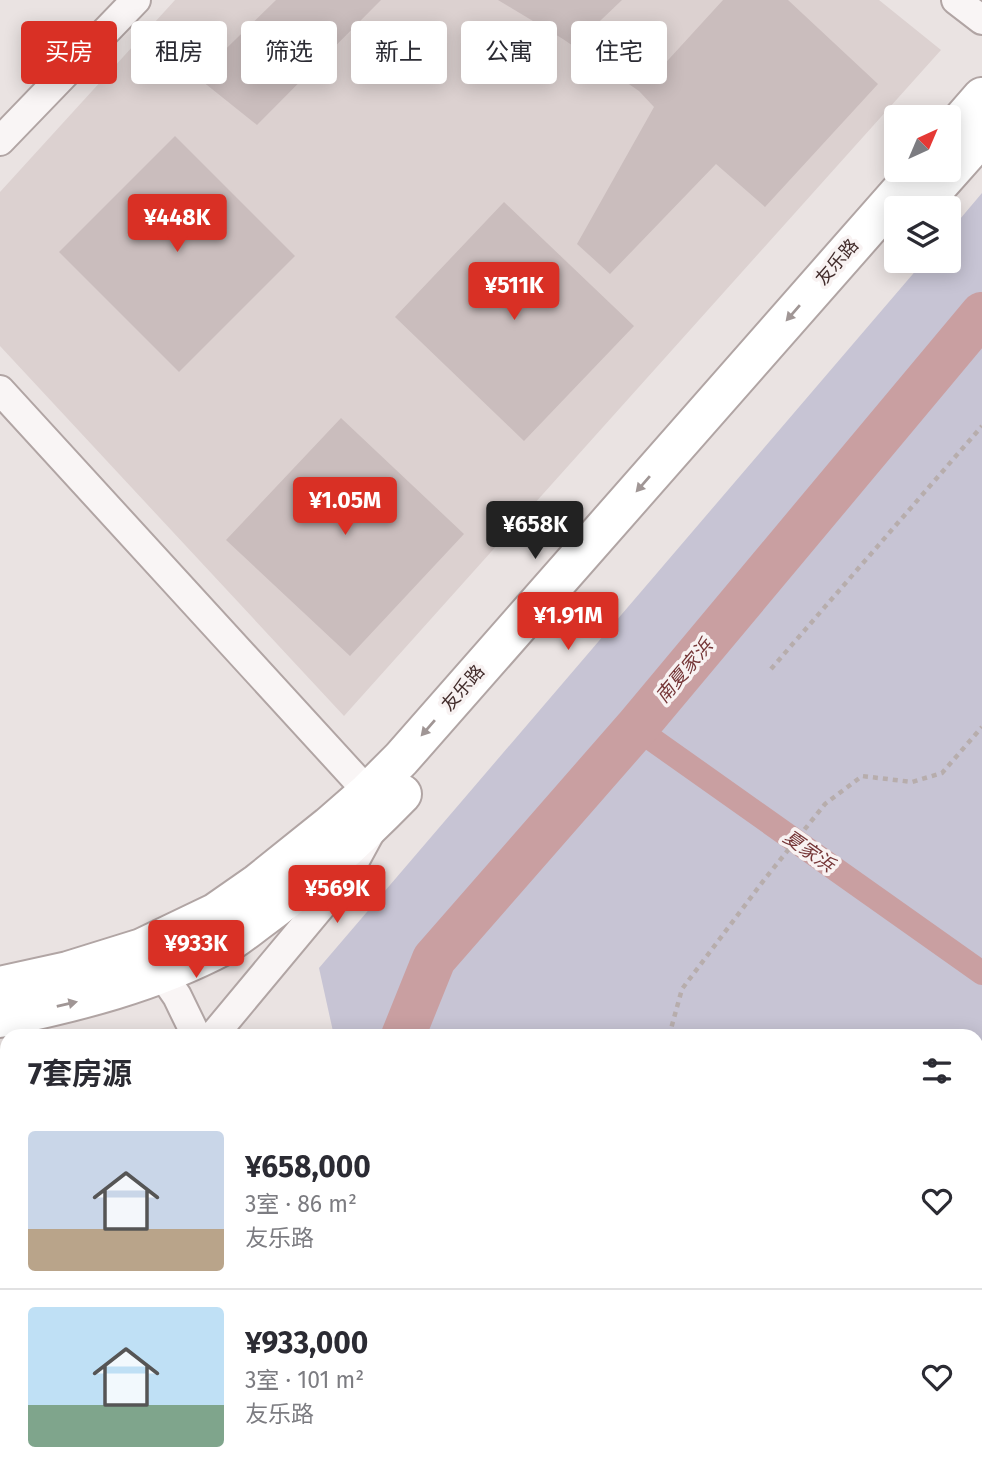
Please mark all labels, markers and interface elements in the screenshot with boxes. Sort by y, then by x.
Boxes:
chip: 买房 [21,21,117,84]
chip: 租房 [131,21,227,84]
chip: 筛选 [241,21,337,84]
chip: 新上 [351,21,447,84]
chip: 公寓 [461,21,557,84]
chip: 住宅 [571,21,667,84]
north arrow [884,105,961,182]
map controls [884,105,961,273]
pin: ¥448K [128,194,226,254]
button: layers [884,196,961,273]
text: ¥448K [144,203,210,231]
street label: 友乐路 [811,234,863,290]
pin: ¥511K [465,262,563,322]
text: ¥511K [484,271,544,299]
one-way arrow [785,304,801,322]
one-way arrow [635,475,651,492]
pin: ¥1.05M [288,477,402,537]
text: ¥1.05M [309,486,381,514]
pin: ¥658K [486,502,584,561]
text: ¥658K [502,510,568,538]
pin: ¥1.91M [511,592,625,652]
text: ¥1.91M [533,601,603,629]
water label: 南夏家浜 [651,633,719,708]
street label: 友乐路 [437,660,489,716]
one-way arrow [421,720,436,737]
water label: 夏家浜 [779,825,841,878]
pin: ¥569K [288,866,386,925]
text: ¥569K [304,874,370,902]
pin: ¥933K [147,920,245,980]
text: ¥933K [164,929,228,957]
one-way arrow [56,998,78,1009]
icon: filters [918,1052,956,1090]
text: 7套房源 [28,1056,132,1092]
text: ¥658,000 [245,1149,371,1185]
icon: home [84,1159,168,1243]
icon: heart [918,1182,956,1220]
text: 3室 · 86 m² [245,1190,357,1218]
text: 友乐路 [245,1224,314,1252]
text: ¥933,000 [245,1325,368,1361]
icon: home [84,1335,168,1419]
icon: heart [918,1358,956,1396]
text: 3室 · 101 m² [245,1366,364,1394]
text: 友乐路 [245,1400,314,1428]

